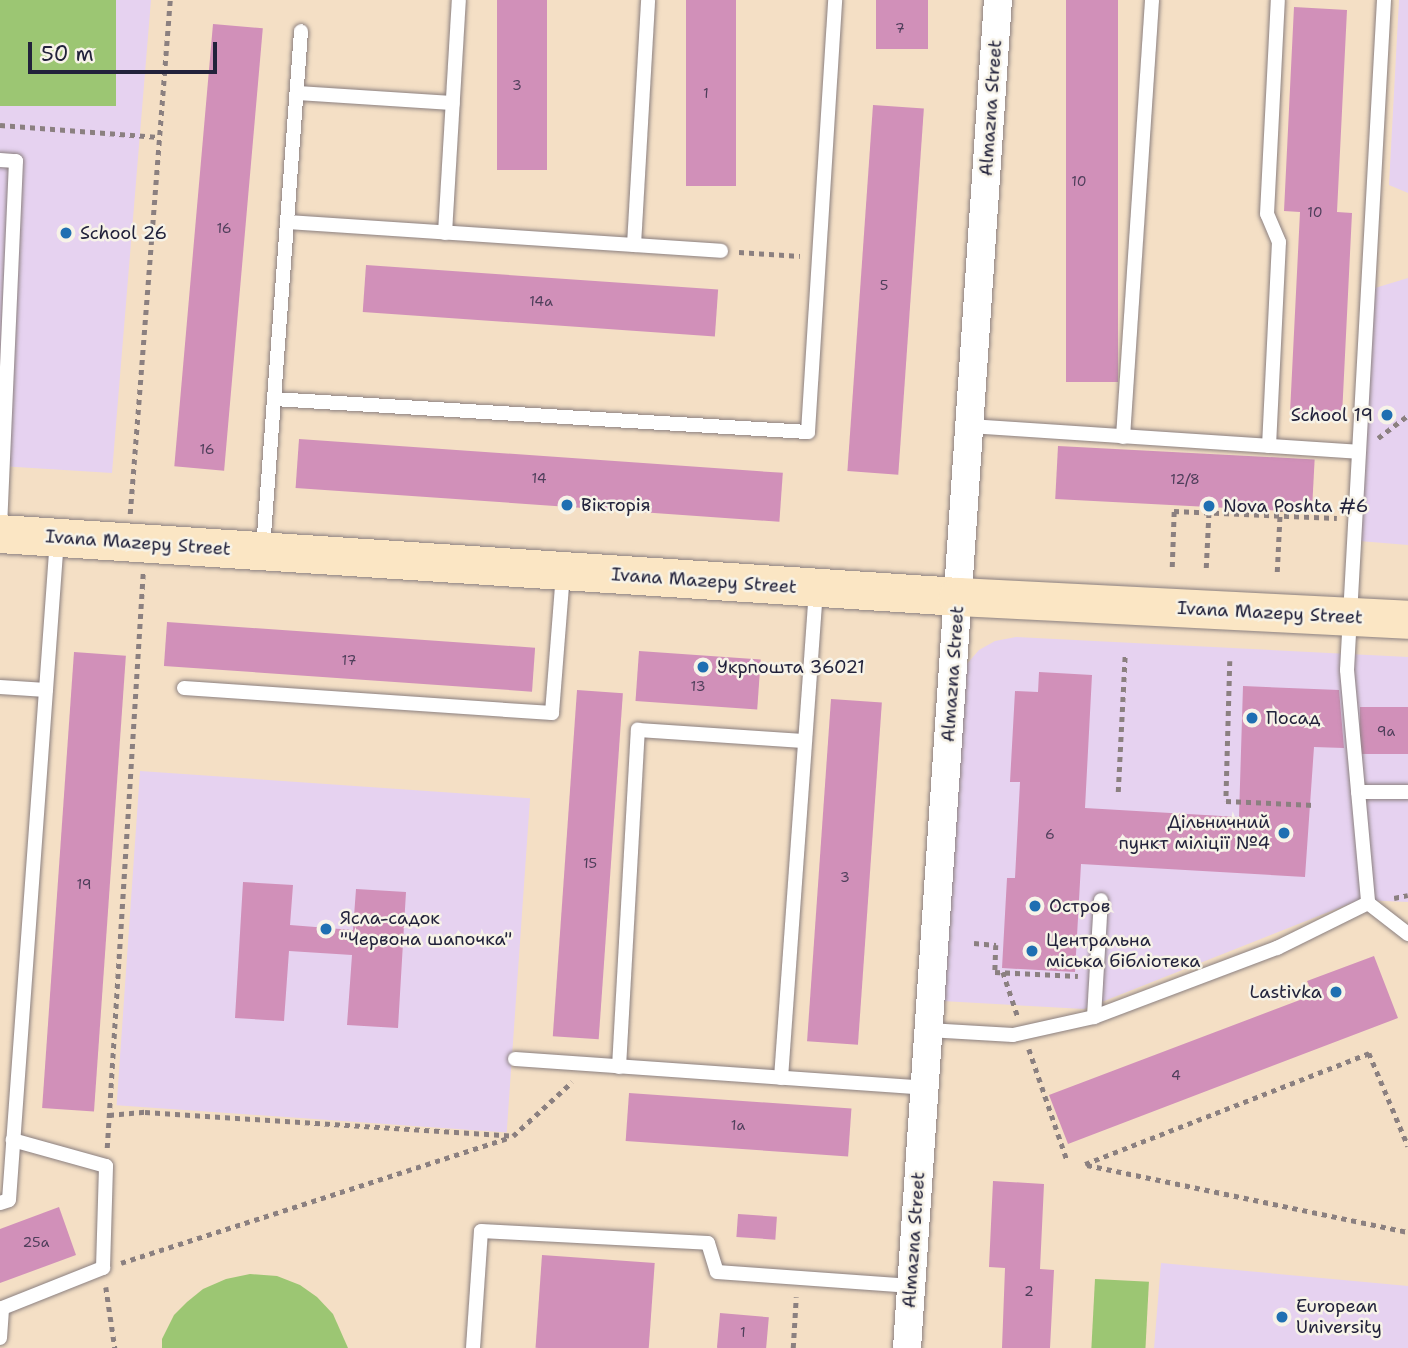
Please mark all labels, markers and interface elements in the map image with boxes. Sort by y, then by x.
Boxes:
house number: 7 [895,20,905,36]
scale bar [32,28,220,72]
street label: Almazna Street [975,39,1007,177]
text: 50 m [41,40,94,68]
house number: 3 [512,77,522,93]
house number: 1 [703,85,709,101]
house number: 10 [1071,173,1087,189]
house number: 10 [1307,204,1323,220]
house number: 16 [216,220,232,236]
place label: School 26 [80,222,167,244]
marker: School 26 [58,225,74,241]
house number: 5 [880,277,888,293]
house number: 14а [529,293,553,309]
place label: School 19 [1291,404,1373,426]
marker: School 19 [1379,407,1395,423]
house number: 16 [199,441,215,457]
house number: 14 [531,470,547,486]
house number: 12/8 [1170,471,1200,487]
place label: Вікторія [581,494,651,516]
place label: Nova Poshta #6 [1223,495,1368,517]
marker: Вікторія [559,497,575,513]
marker: Nova Poshta #6 [1201,498,1217,514]
street label: Ivana Mazepy Street [45,526,231,560]
street label: Ivana Mazepy Street [611,564,797,598]
street label: Ivana Mazepy Street [1177,597,1363,629]
street label: Almazna Street [937,605,969,743]
house number: 17 [342,652,356,668]
place label: Укрпошта 36021 [717,656,865,678]
marker: Укрпошта 36021 [695,659,711,675]
house number: 13 [691,678,705,694]
place label: Посад [1266,707,1321,729]
marker: Посад [1244,710,1260,726]
house number: 9а [1377,723,1395,739]
place label: Дільничний пункт міліції №4 [1119,812,1270,854]
marker: Дільничний пункт міліції №4 [1276,825,1292,841]
house number: 6 [1045,826,1055,842]
house number: 15 [583,855,597,871]
house number: 3 [840,869,850,885]
house number: 19 [76,876,92,892]
place label: Остров [1049,895,1110,917]
marker: Остров [1027,898,1043,914]
place label: Ясла-садок "Червона шапочка" [340,908,512,950]
marker: Ясла-садок "Червона шапочка" [318,921,334,937]
place label: Центральна міська бібліотека [1046,930,1200,972]
marker: Центральна міська бібліотека [1024,943,1040,959]
place label: Lastivka [1250,981,1322,1003]
marker: Lastivka [1328,984,1344,1000]
house number: 4 [1171,1067,1181,1083]
house number: 1а [731,1117,745,1133]
street label: Almazna Street [898,1171,930,1309]
house number: 25а [23,1234,49,1250]
house number: 2 [1024,1283,1034,1299]
place label: European University [1296,1296,1382,1338]
marker: European University [1274,1309,1290,1325]
house number: 1 [740,1324,746,1340]

